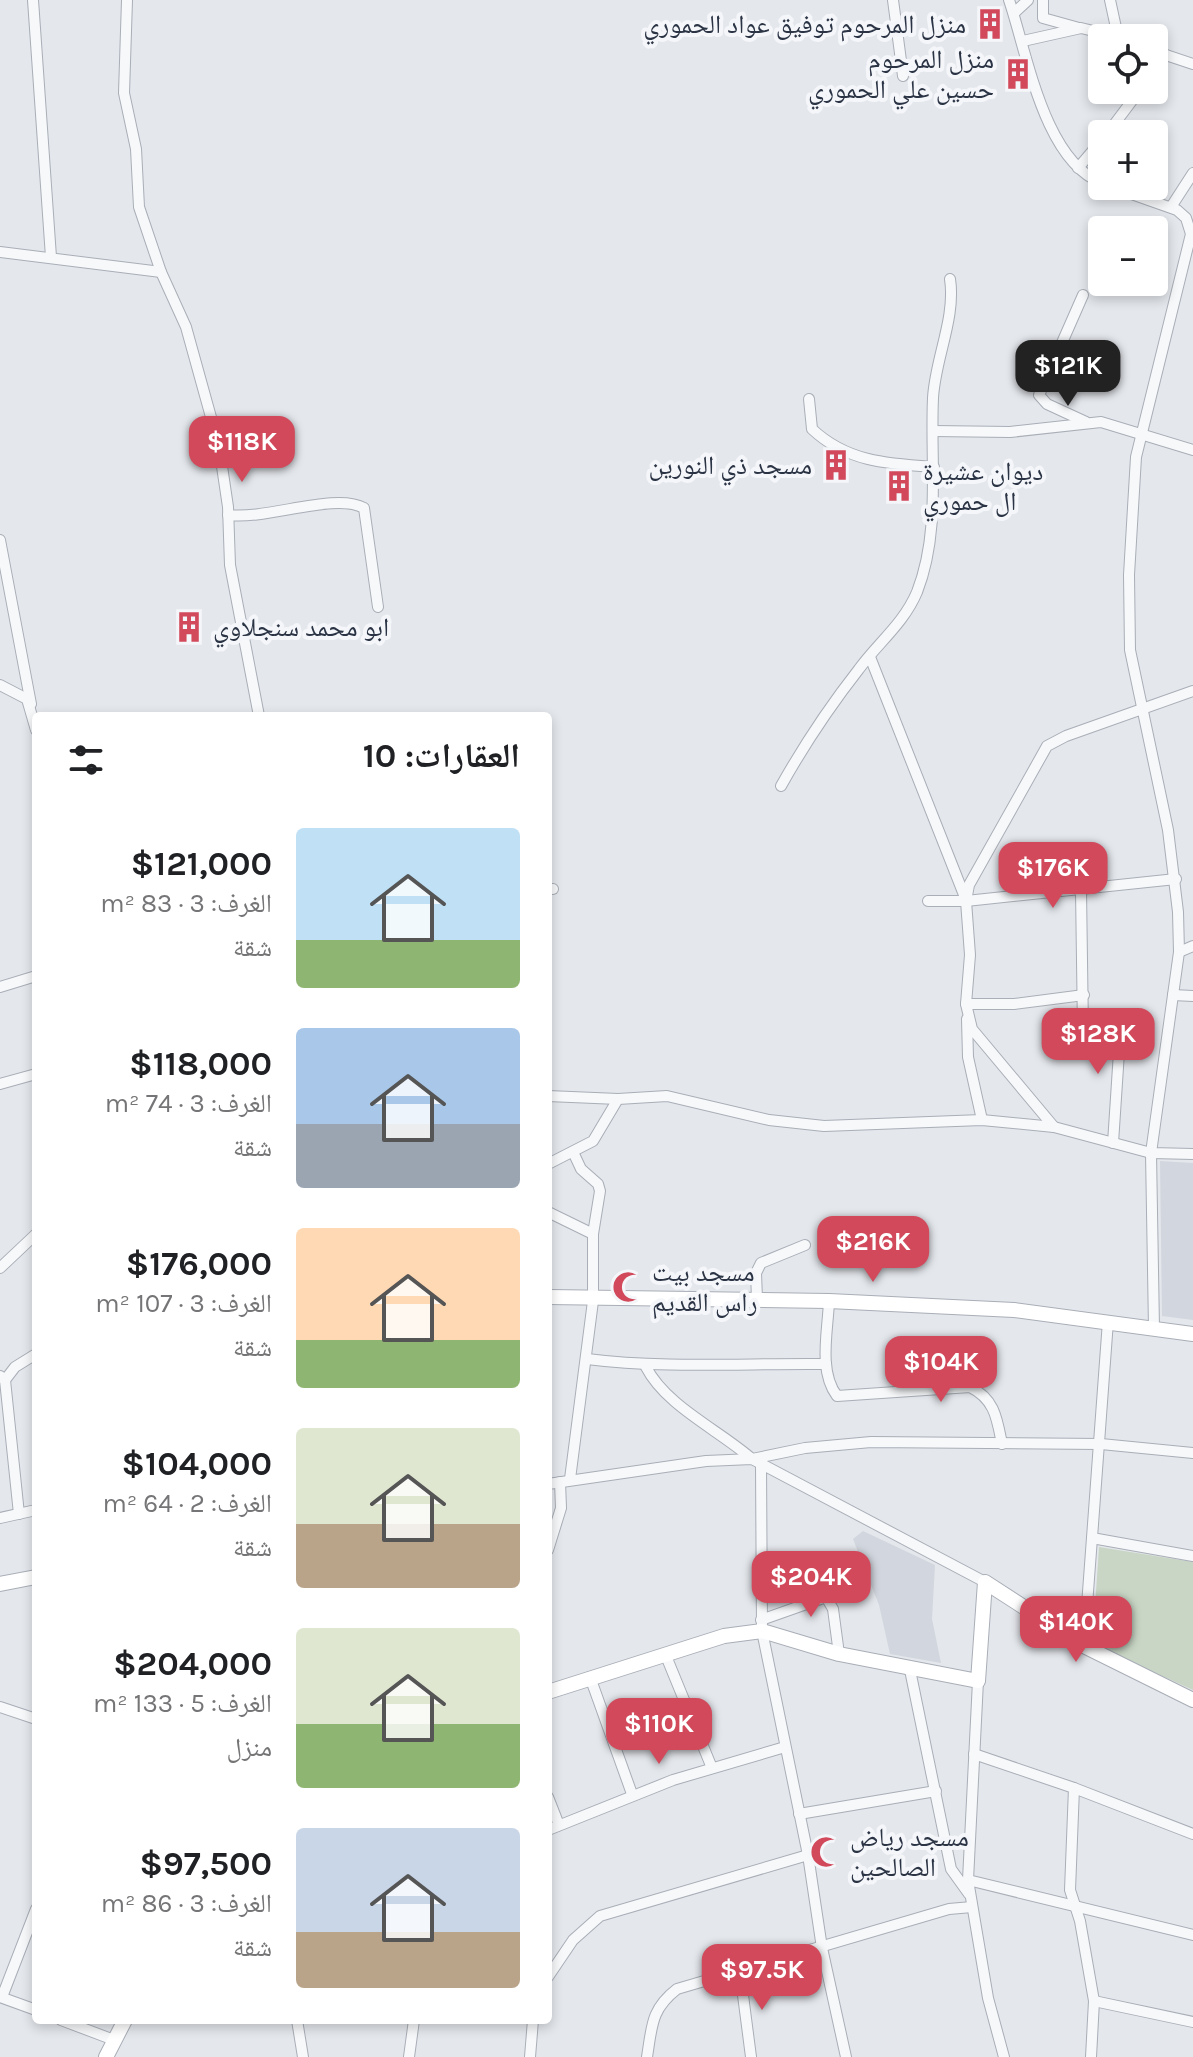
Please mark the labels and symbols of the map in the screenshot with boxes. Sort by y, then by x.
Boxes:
building icon: منزل المرحوم توفيق عواد الحموري [973,7,1007,41]
place label: منزل المرحوم توفيق عواد الحموري [643,9,966,45]
place label: منزل المرحوم حسين علي الحموري [808,44,994,110]
building icon: منزل المرحوم حسين علي الحموري [1001,57,1035,91]
pin: $121K [1012,340,1124,408]
pin: $118K [186,416,298,484]
building icon: مسجد ذي النورين [819,448,853,482]
place label: مسجد ذي النورين [648,450,812,486]
place label: ديوان عشيرة ال حموري [923,456,1043,522]
building icon: ديوان عشيرة ال حموري [882,469,916,503]
building icon: ابو محمد سنجلاوي [172,610,206,644]
place label: ابو محمد سنجلاوي [213,612,389,648]
pin: $176K [997,842,1109,910]
pin: $128K [1042,1008,1154,1076]
pin: $216K [817,1216,929,1284]
place label: مسجد بيت راس القديم [652,1257,757,1319]
mosque icon: مسجد بيت راس القديم [611,1270,645,1304]
pin: $104K [885,1336,997,1404]
pin: $204K [755,1551,867,1619]
pin: $140K [1020,1596,1132,1664]
pin: $110K [603,1698,715,1766]
place label: مسجد رياض الصالحين [850,1822,969,1883]
mosque icon: مسجد رياض الصالحين [809,1835,843,1869]
pin: $97.5K [697,1944,827,2012]

